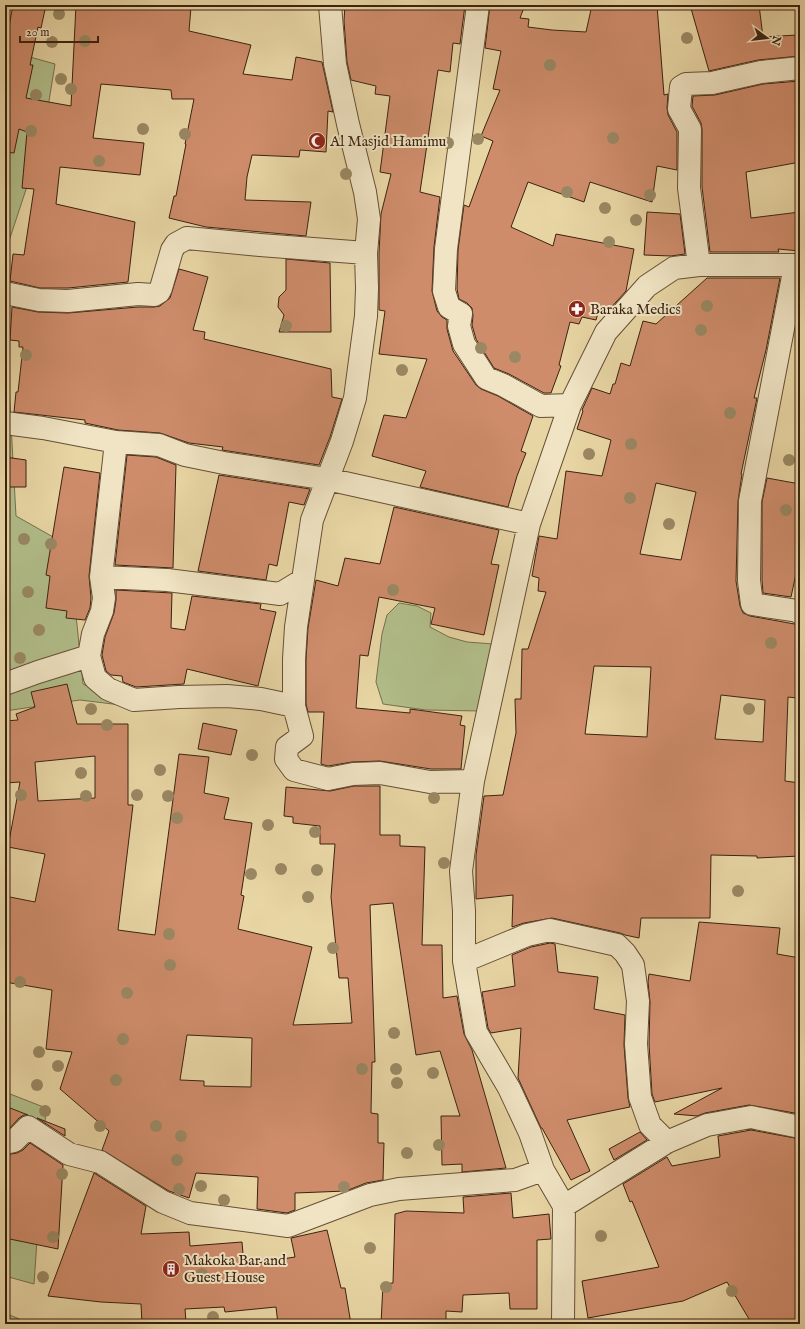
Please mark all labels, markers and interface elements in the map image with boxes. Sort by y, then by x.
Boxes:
scale bar [20,18,98,44]
north arrow [747,18,787,58]
text: 20 m [26,25,49,40]
text: N [768,33,784,47]
mosque icon: Al Masjid Hamimu [307,131,327,151]
place label: Al Masjid Hamimu [329,132,447,151]
pharmacy icon: Baraka Medics [567,299,587,319]
place label: Baraka Medics [590,300,681,319]
place label: Makoka Bar and Guest House [184,1251,287,1287]
building icon: Makoka Bar and Guest House [161,1259,181,1279]

